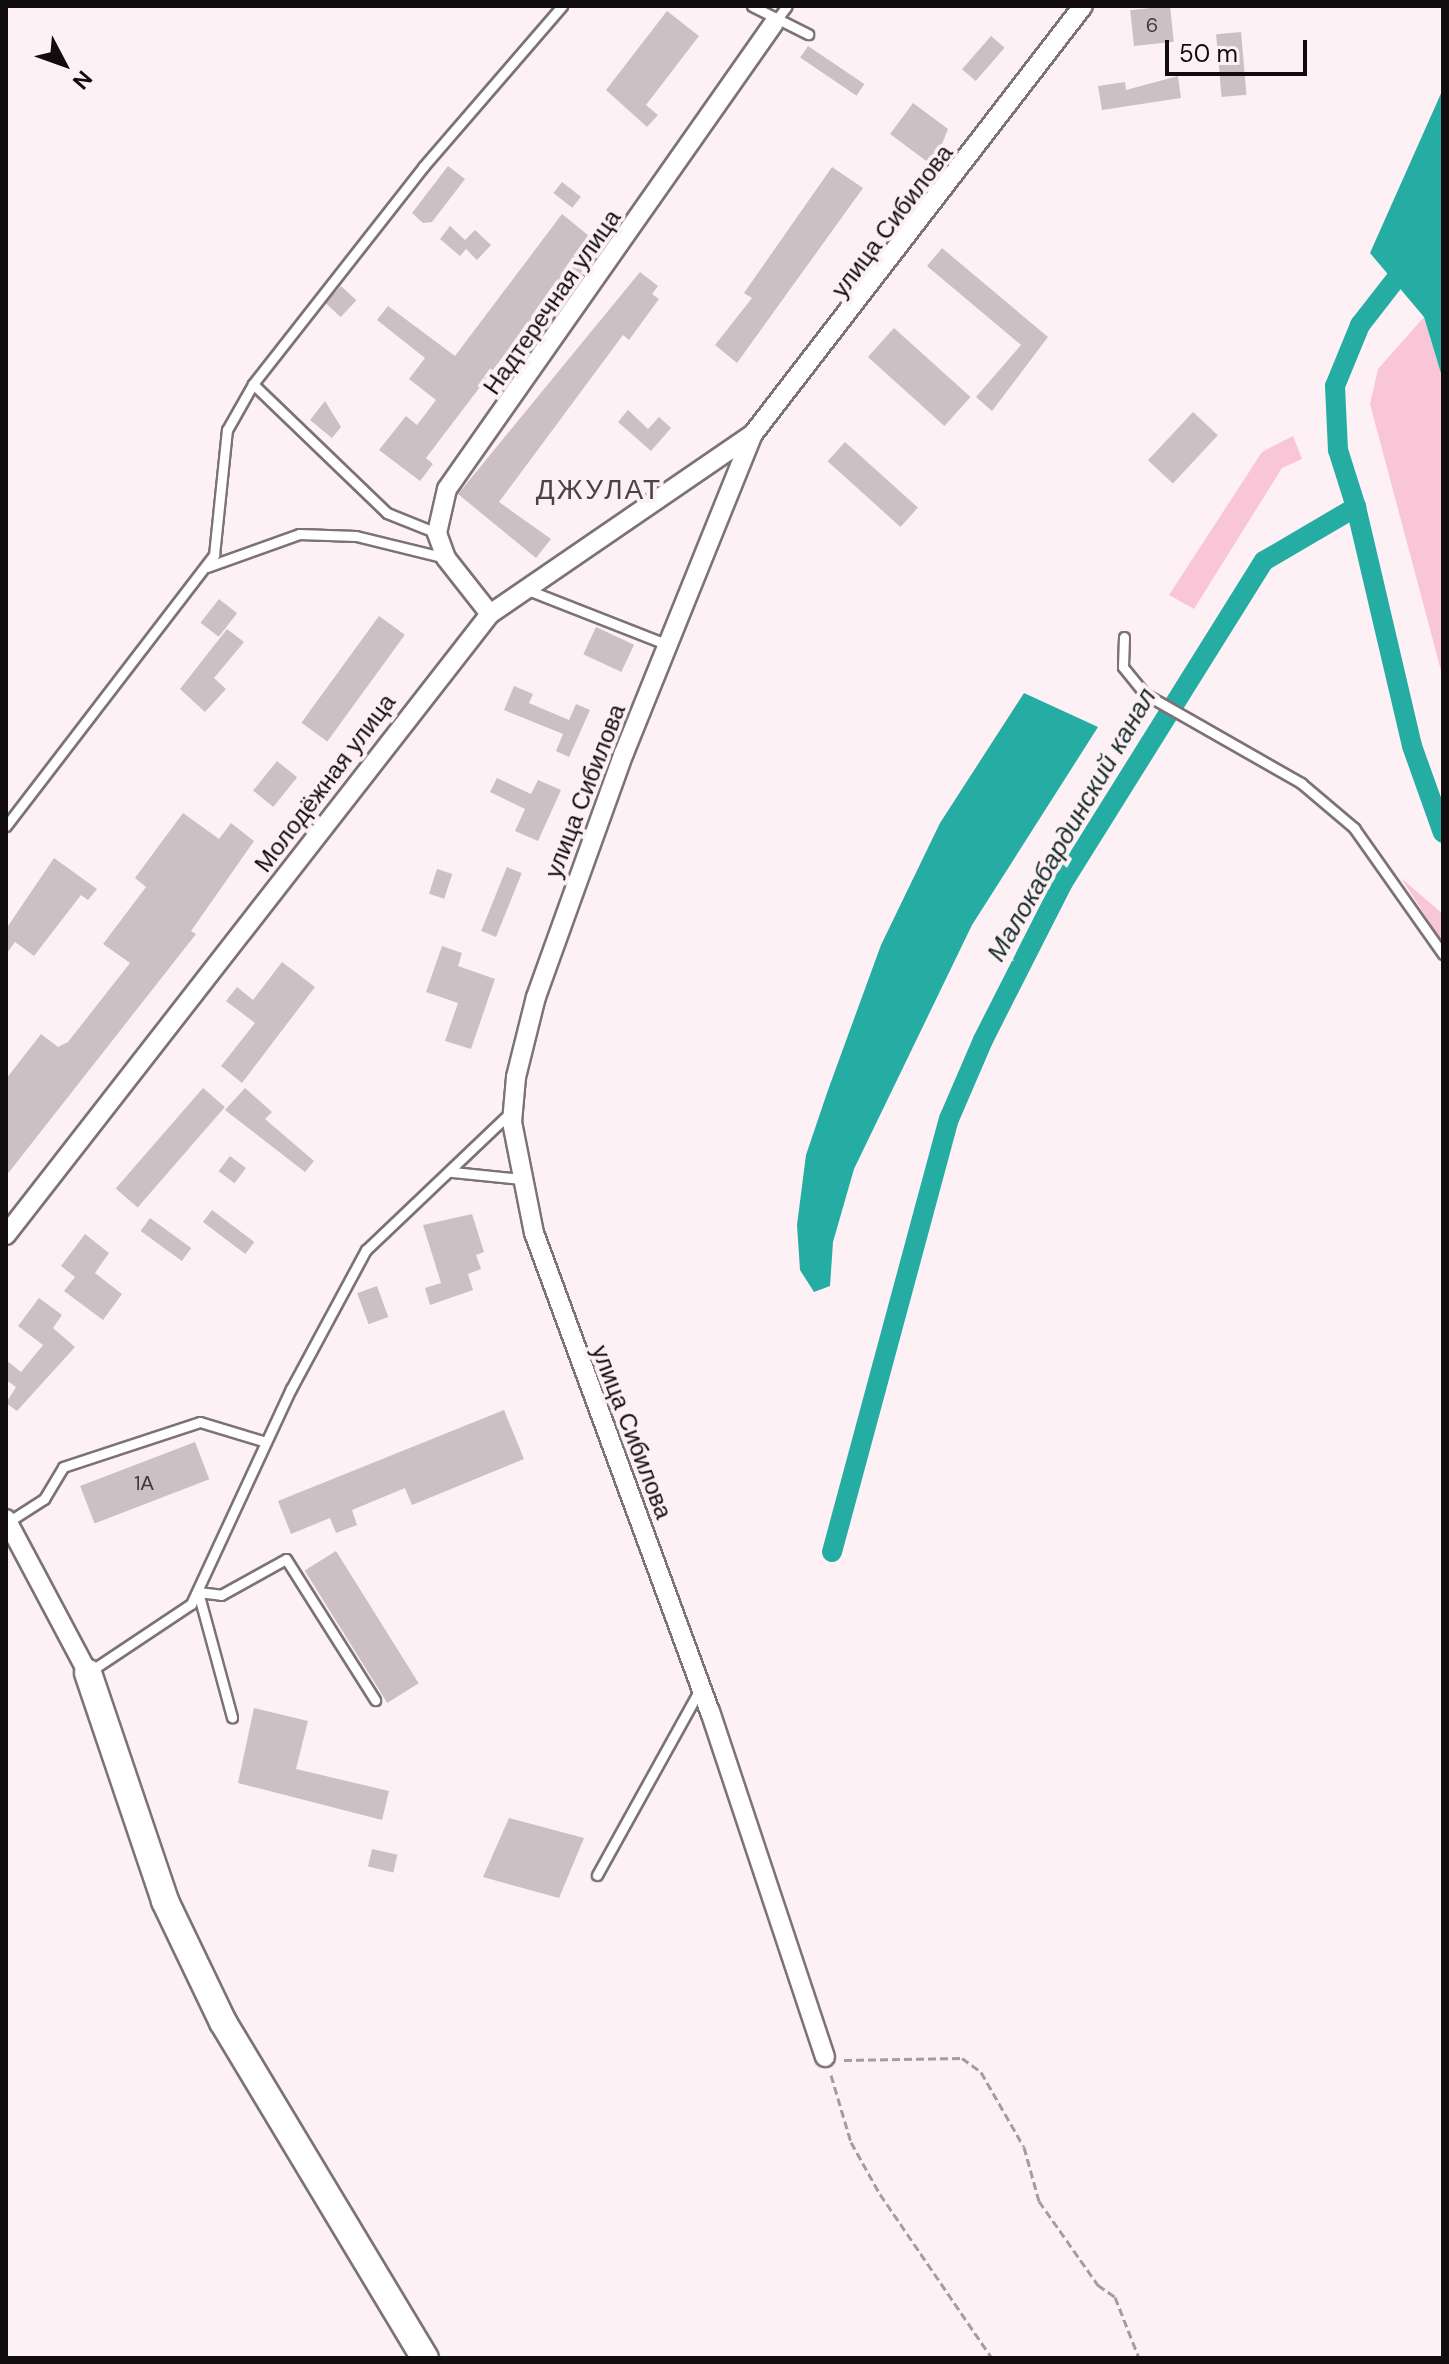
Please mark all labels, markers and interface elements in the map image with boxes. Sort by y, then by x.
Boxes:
house number: 6 [1146,13,1158,37]
north arrow [24,24,104,104]
scale bar [1169,24,1311,74]
text: 50 m [1179,38,1238,69]
text: N [66,64,99,96]
street label: улица Сибилова [825,139,959,303]
street label: Надтеречная улица [477,204,627,400]
district label: ДЖУЛАТ [536,473,662,507]
water label: Малокабардинский канал [981,683,1163,967]
street label: Молодёжная улица [249,688,401,878]
street label: улица Сибилова [539,700,631,882]
street label: улица Сибилова [586,1341,678,1523]
house number: 1А [134,1471,154,1495]

